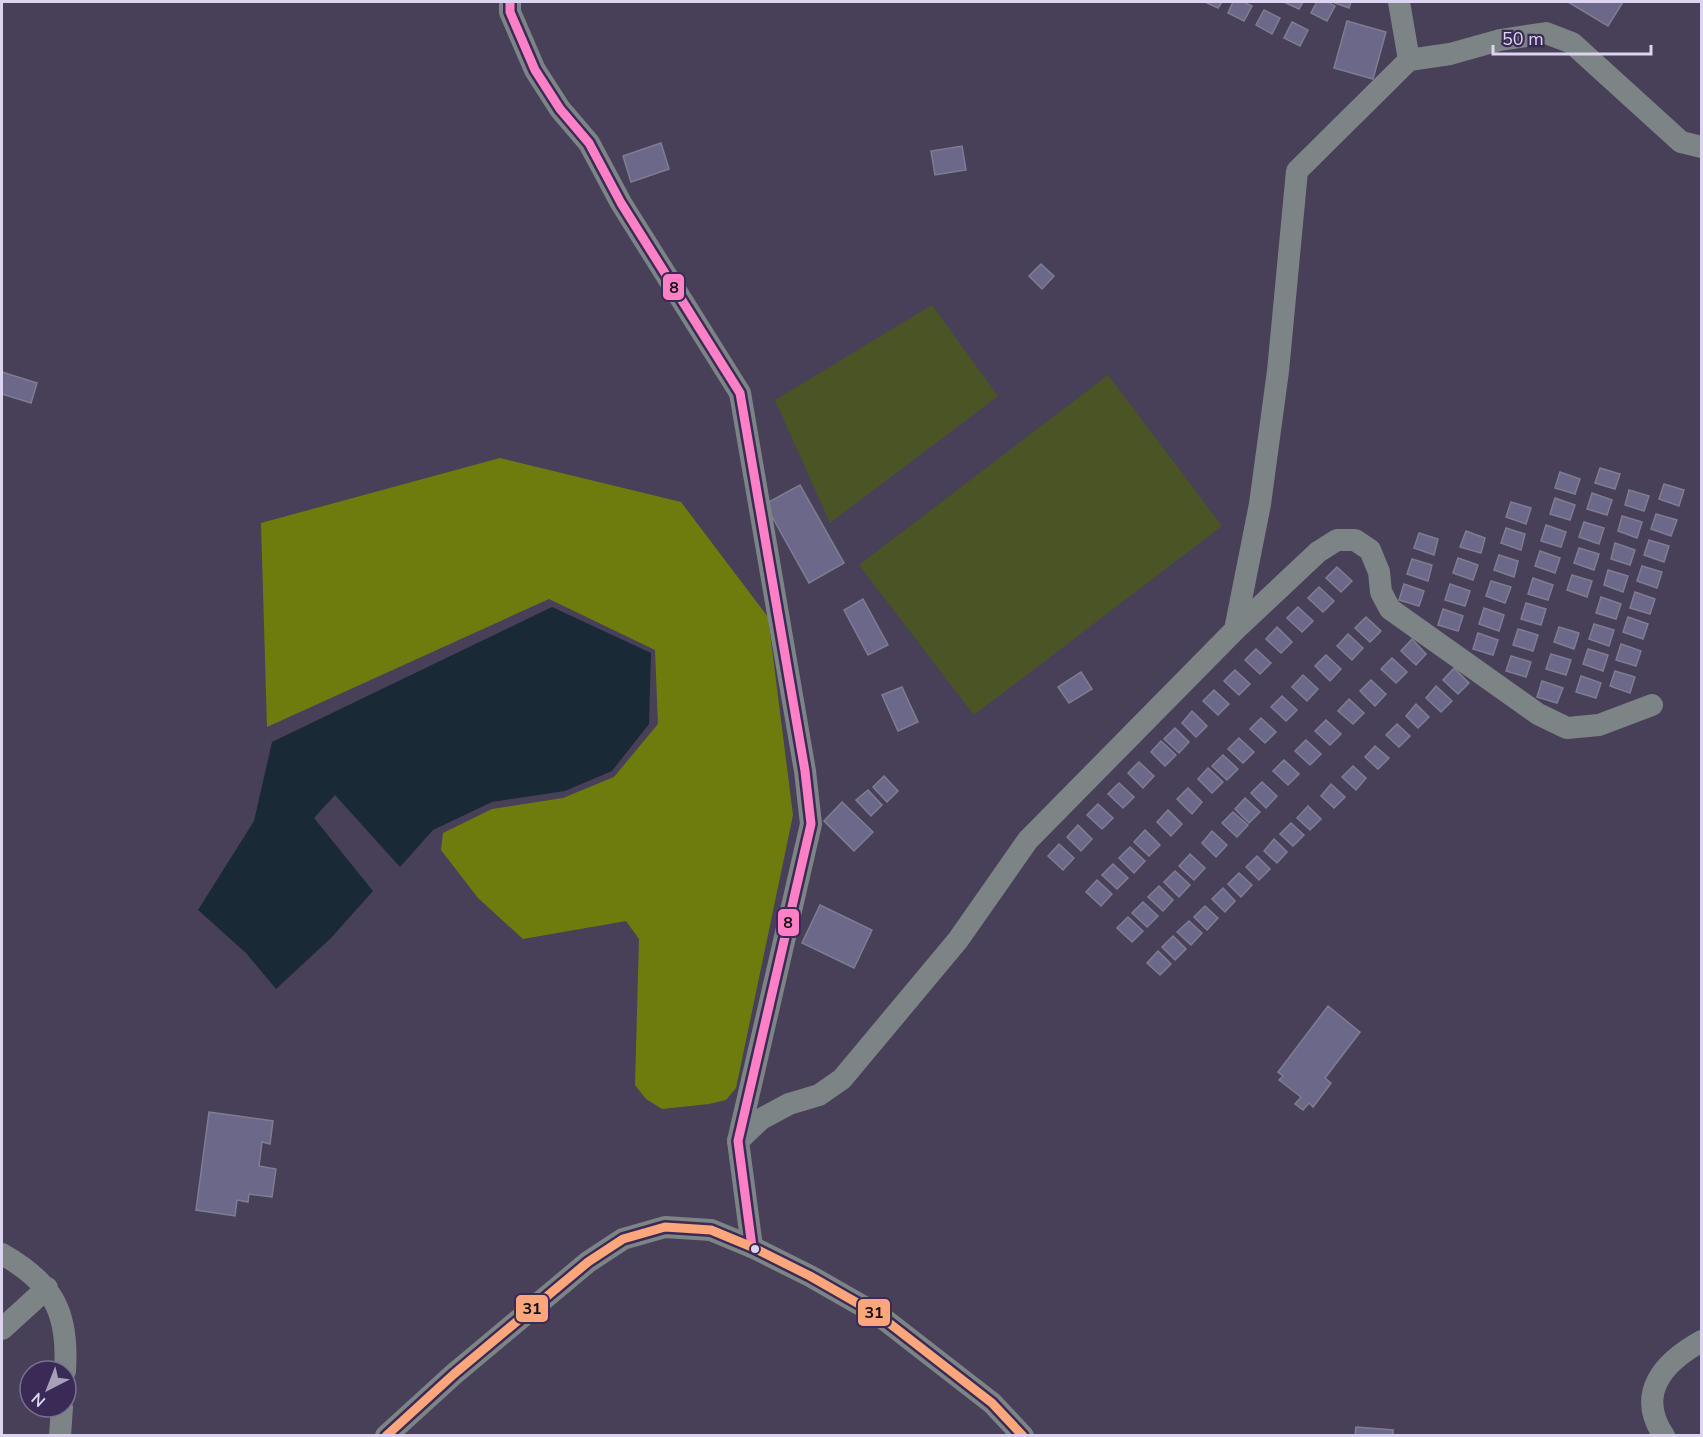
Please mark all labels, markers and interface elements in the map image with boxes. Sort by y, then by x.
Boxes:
scale bar [1493,18,1650,56]
text: 50 m [1502,27,1544,51]
line badge: 8 [662,273,685,301]
text: 8 [669,277,679,299]
line badge: 8 [777,908,800,937]
text: 8 [783,912,793,934]
unlabelled marker [749,1243,761,1255]
line badge: 31 [515,1294,549,1323]
text: 31 [522,1298,542,1320]
line badge: 31 [857,1298,891,1327]
text: 31 [864,1302,884,1324]
north arrow [18,1359,78,1419]
text: N [27,1387,50,1412]

